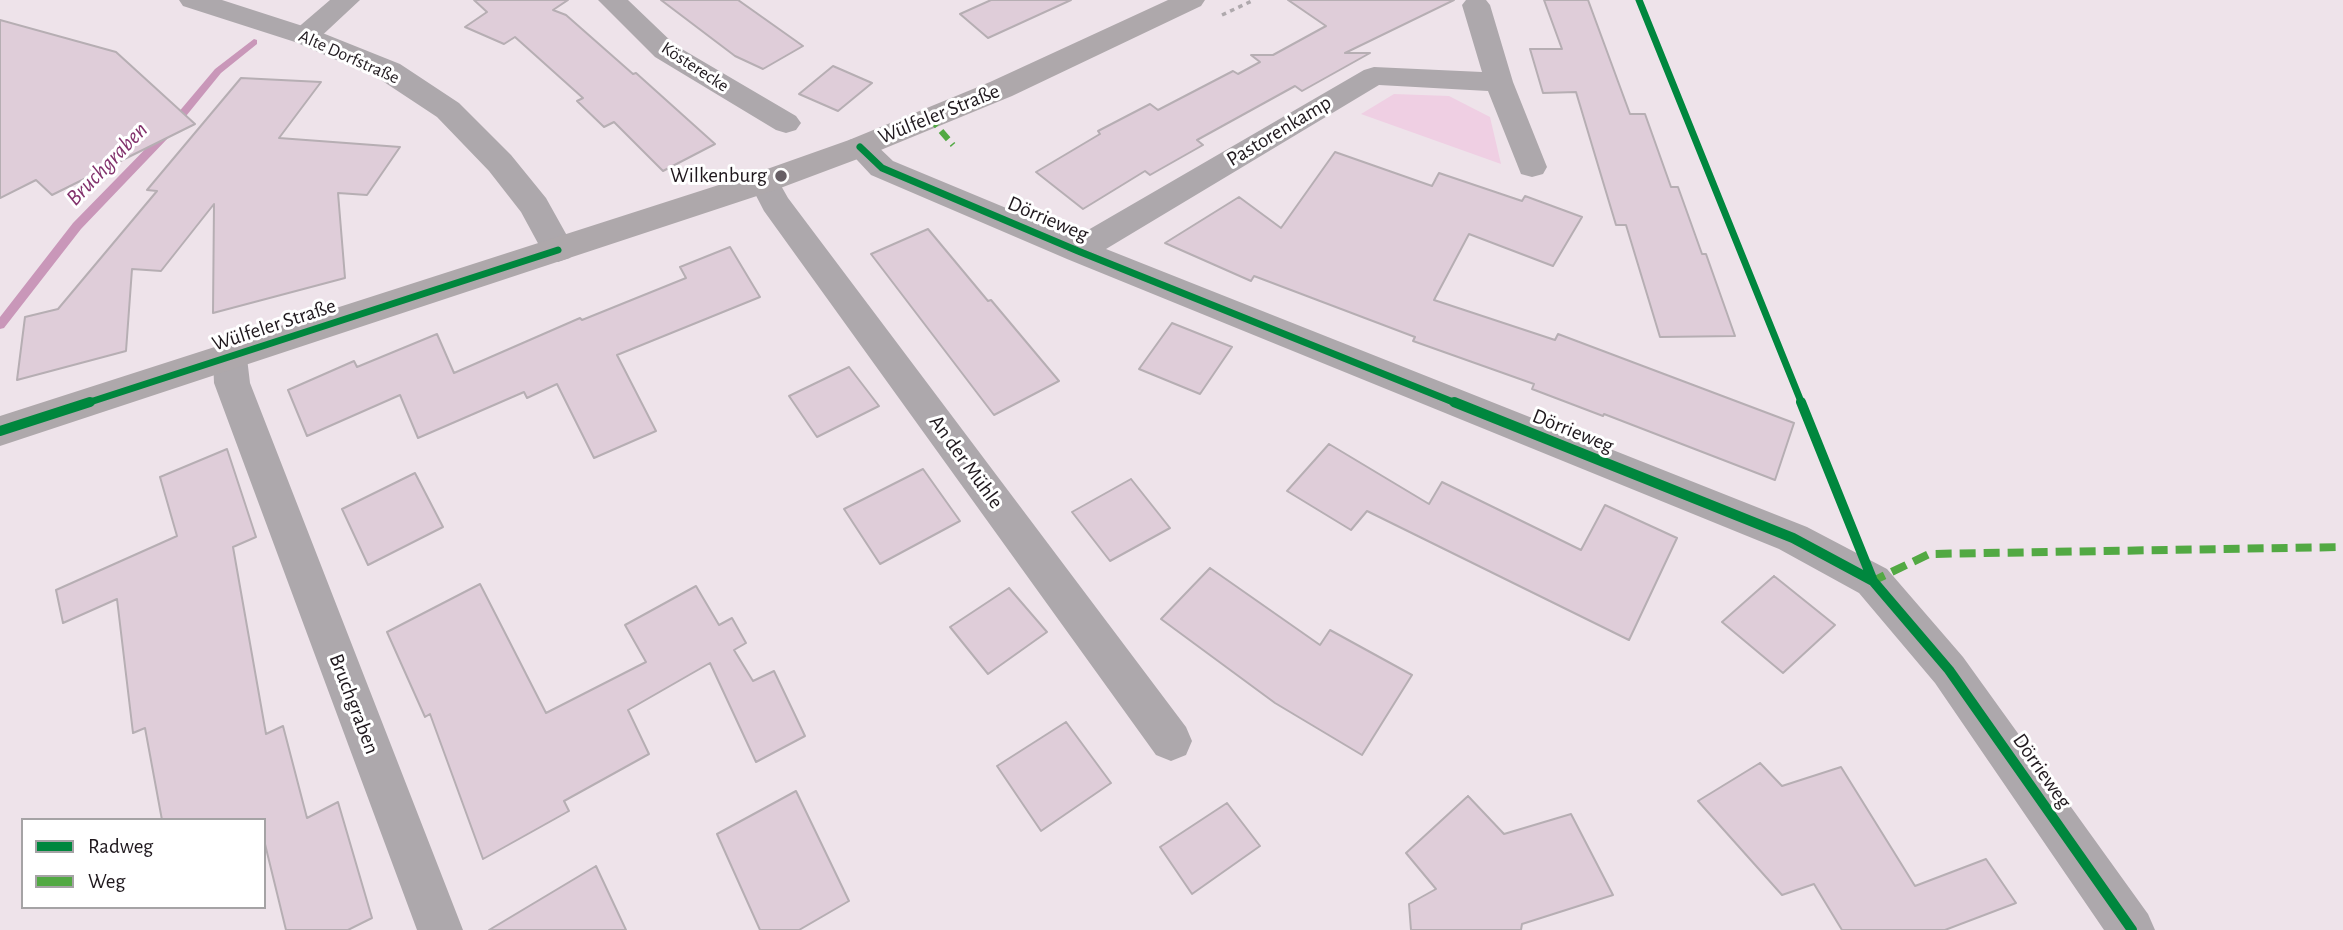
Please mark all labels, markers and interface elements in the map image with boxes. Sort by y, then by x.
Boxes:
street label: Alte Dorfstraße [295,25,403,89]
street label: Kösterecke [657,37,733,97]
street label: Wülfeler Straße [875,78,1003,150]
street label: Pastorenkamp [1222,90,1336,172]
water label: Bruchgraben [60,116,154,212]
place label: Wilkenburg [670,163,767,189]
marker: Wilkenburg [773,168,789,184]
street label: Dörrieweg [1004,191,1092,247]
street label: Wülfeler Straße [209,293,339,357]
street label: Dörrieweg [1529,403,1617,459]
street label: An der Mühle [924,410,1008,514]
street label: Bruchgraben [323,650,385,758]
street label: Dörrieweg [2007,729,2077,813]
legend [21,818,266,909]
text: Radweg [88,836,153,857]
text: Weg [88,871,126,892]

